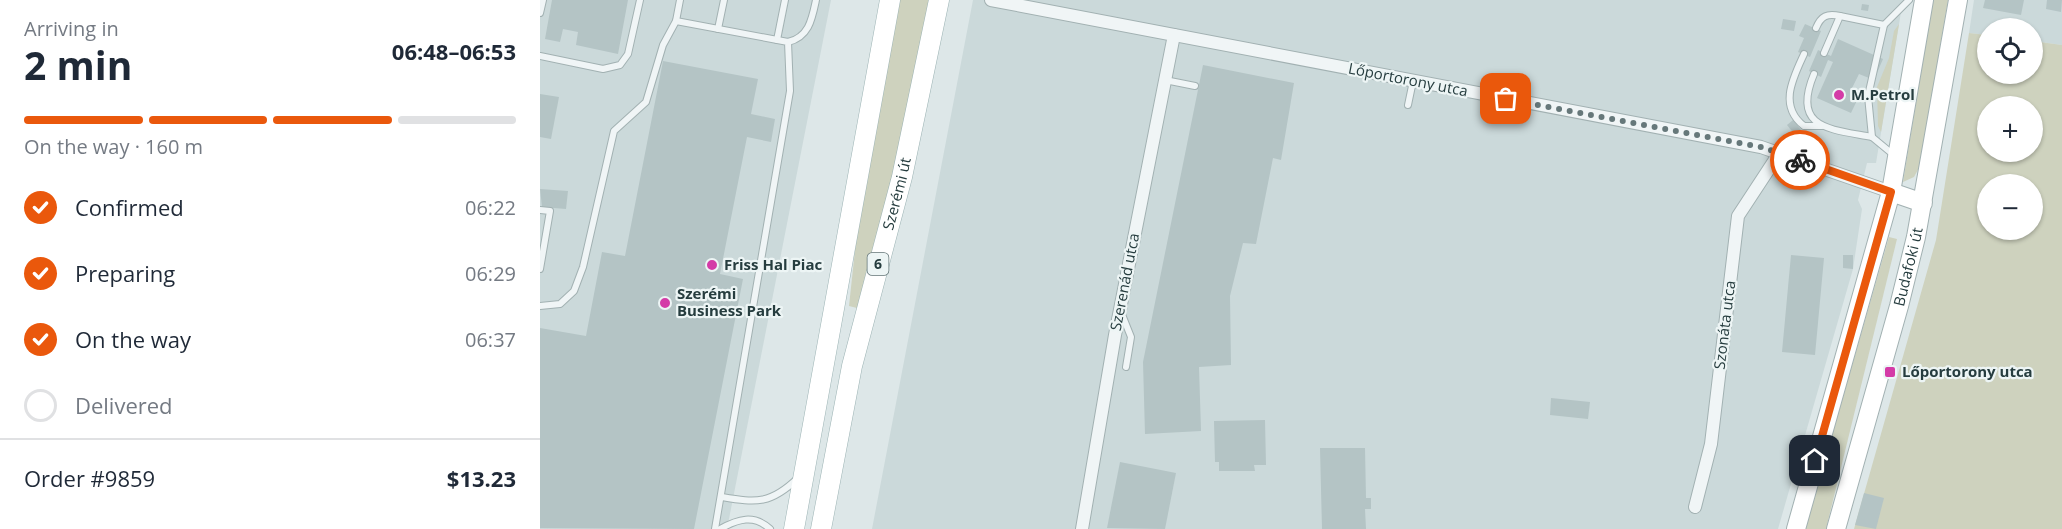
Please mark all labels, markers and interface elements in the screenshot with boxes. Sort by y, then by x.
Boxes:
text: Arriving in [24,15,119,42]
map controls [1977,18,2043,240]
button: locate [1977,18,2043,84]
text: 06:48–06:53 [392,36,516,66]
text: 2 min [24,38,132,91]
street label: Lőportorony utca [1347,58,1470,100]
pin [1480,73,1531,124]
icon: bag [1489,82,1522,115]
place label: M.Petrol [1851,84,1915,104]
marker: M.Petrol [1832,88,1846,102]
button: + [1977,96,2043,162]
courier [1770,130,1830,190]
text: On the way · 160 m [24,133,203,160]
icon: bike [1784,144,1817,177]
street label: Szerémi út [877,155,915,232]
button: − [1977,174,2043,240]
icon: check [24,191,57,224]
text: Confirmed [75,192,184,222]
text: 06:22 [465,194,516,221]
street label: Budafoki út [1888,226,1927,308]
street label: Szerenád utca [1105,231,1143,332]
road number: 6 [868,253,888,275]
place label: Friss Hal Piac [724,254,822,274]
icon: check [24,257,57,290]
text: Preparing [75,258,175,288]
marker: Friss Hal Piac [705,258,719,272]
text: 06:29 [465,260,516,287]
street label: Szonáta utca [1709,279,1739,370]
place label: Szerémi Business Park [677,283,782,320]
marker: Szerémi Business Park [658,296,672,310]
icon: check [24,323,57,356]
text: On the way [75,324,191,354]
text: 06:37 [465,326,516,353]
place label: Lőportorony utca [1902,361,2033,381]
marker: Lőportorony utca [1883,365,1897,379]
text: Delivered [75,390,173,420]
pin [1789,435,1840,486]
icon: home [1798,444,1831,477]
text: Order #9859 [24,463,155,493]
text: $13.23 [447,463,516,493]

